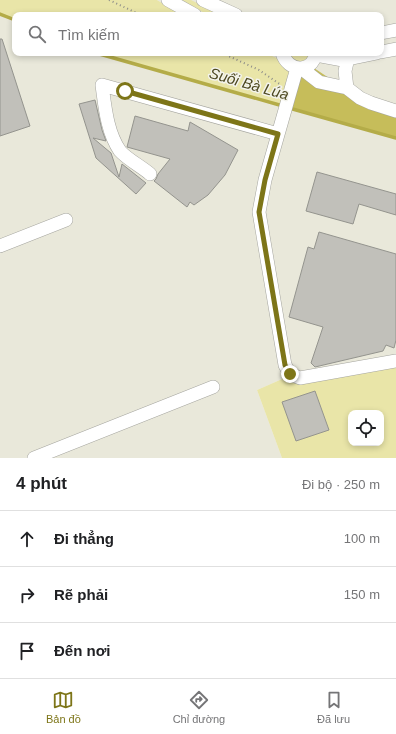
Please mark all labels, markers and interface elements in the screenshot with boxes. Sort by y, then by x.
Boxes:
search box [12,12,384,56]
icon: search [26,23,48,45]
text: Tìm kiếm [58,26,120,43]
water label: Suối Bà Lúa [208,64,291,103]
route start [116,82,134,100]
route end [281,365,299,383]
map controls [348,410,384,446]
button: locate [348,410,384,446]
text: 4 phút [16,474,67,493]
text: Đi bộ · 250 m [302,477,380,492]
icon: ahead [16,528,38,550]
text: Đi thẳng [54,530,114,547]
text: 100 m [344,531,380,546]
icon: right [16,584,38,606]
text: Rẽ phải [54,586,108,603]
text: 150 m [344,587,380,602]
icon: arrive [16,640,38,662]
text: Đến nơi [54,642,111,659]
tab: Bản đồ [46,689,81,725]
tab: Chỉ đường [173,689,225,725]
tab: Đã lưu [317,689,350,725]

